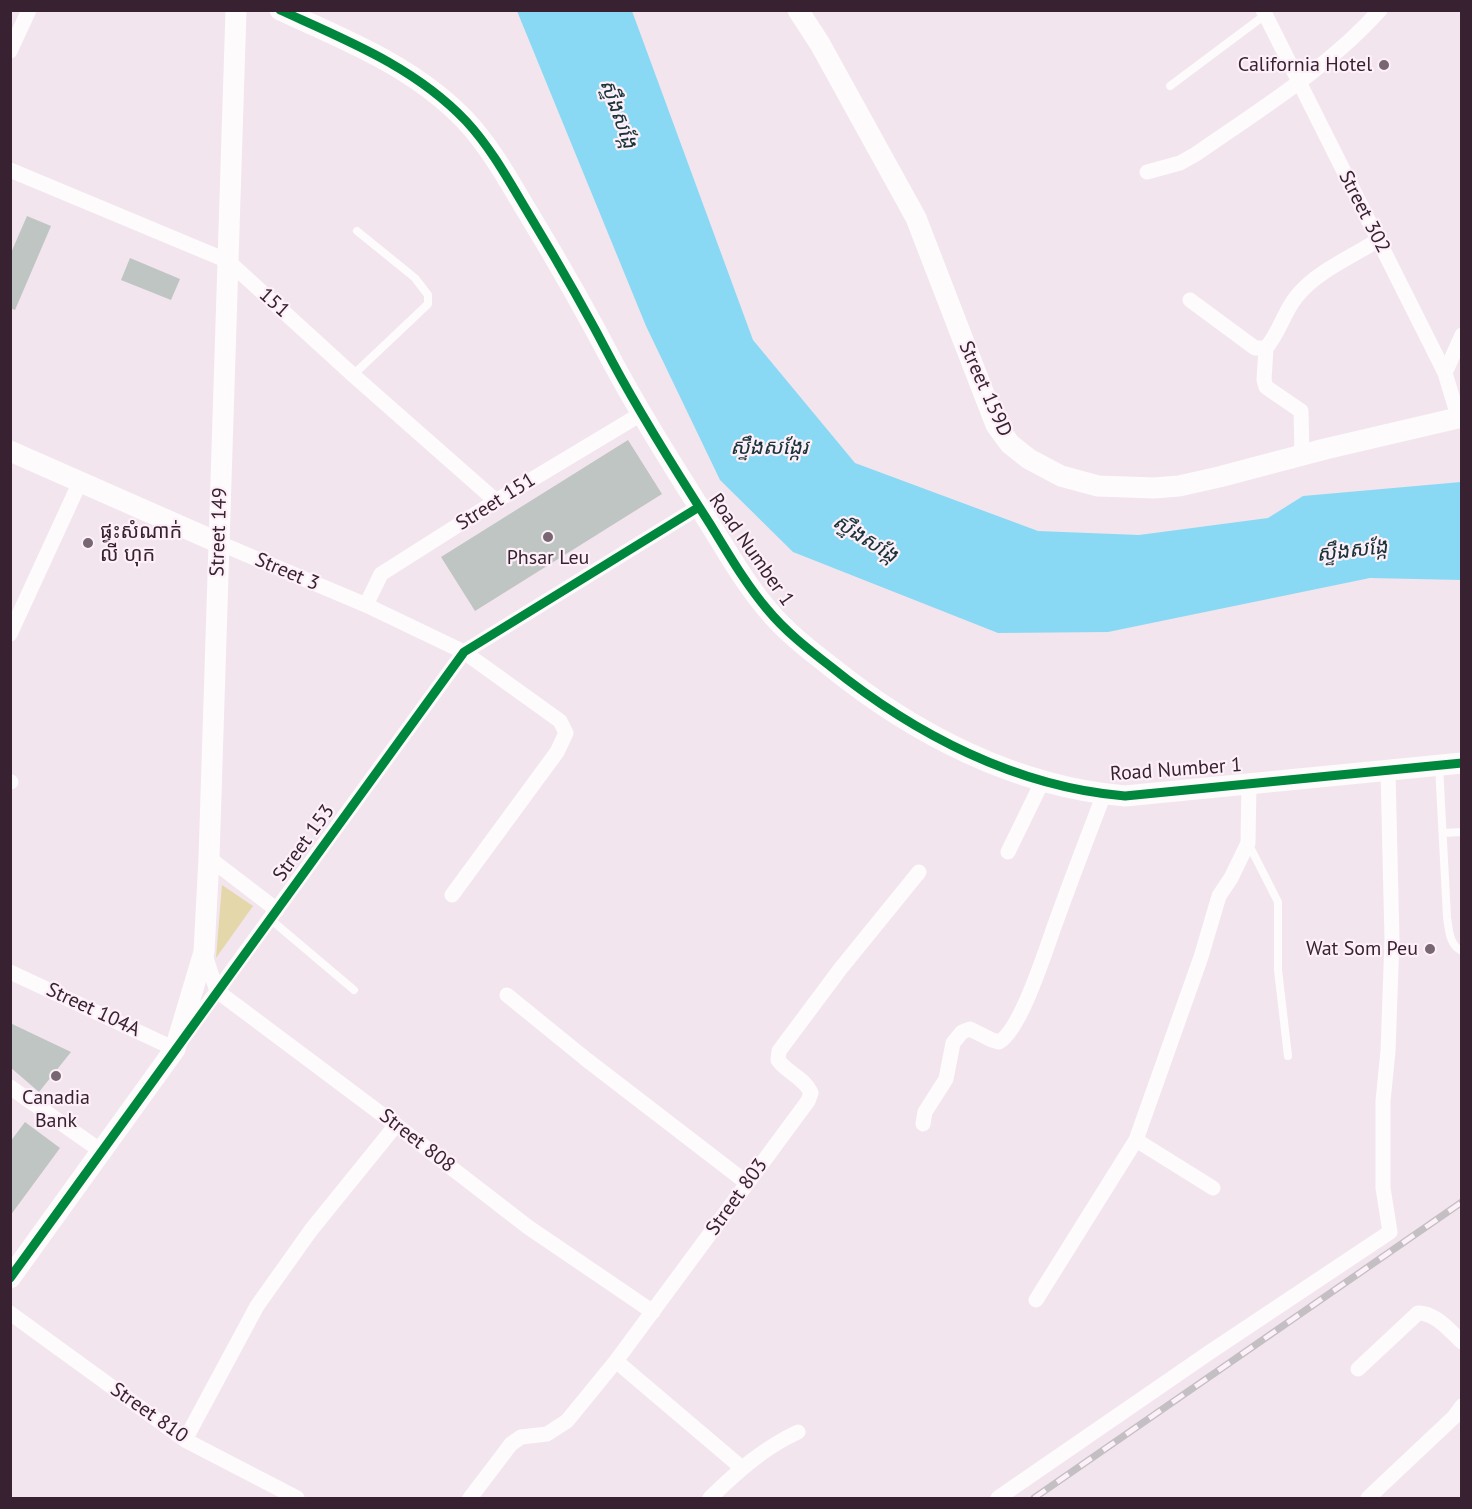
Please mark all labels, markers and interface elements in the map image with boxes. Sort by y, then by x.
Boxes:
place label: California Hotel [1238,53,1372,77]
marker: California Hotel [1377,58,1391,72]
water label: ស្ទឹងសង្កែ [594,76,642,152]
street label: Street 302 [1333,167,1395,257]
street label: 151 [254,283,294,323]
street label: Street 159D [953,337,1017,441]
water label: ស្ទឹងសង្កែរ [730,435,808,461]
street label: Street 151 [452,468,540,536]
street label: Street 149 [205,487,233,577]
street label: Road Number 1 [703,489,799,611]
water label: ស្ទឹងសង្កែ [828,509,902,569]
place label: ផ្ទះសំណាក់ លី ហុក [100,520,182,567]
marker: Phsar Leu [541,530,555,544]
water label: ស្ទឹងសង្កែ [1315,534,1389,568]
marker: ផ្ទះសំណាក់ លី ហុក [81,536,95,550]
place label: Phsar Leu [507,546,589,570]
street label: Street 3 [251,548,323,596]
street label: Road Number 1 [1109,753,1243,787]
street label: Street 153 [268,800,340,886]
place label: Wat Som Peu [1306,937,1418,961]
marker: Wat Som Peu [1423,942,1437,956]
street label: Street 104A [42,978,144,1042]
marker: Canadia Bank [49,1069,63,1083]
place label: Canadia Bank [22,1086,90,1133]
street label: Street 808 [374,1104,460,1178]
street label: Street 803 [701,1154,773,1240]
street label: Street 810 [106,1378,192,1448]

